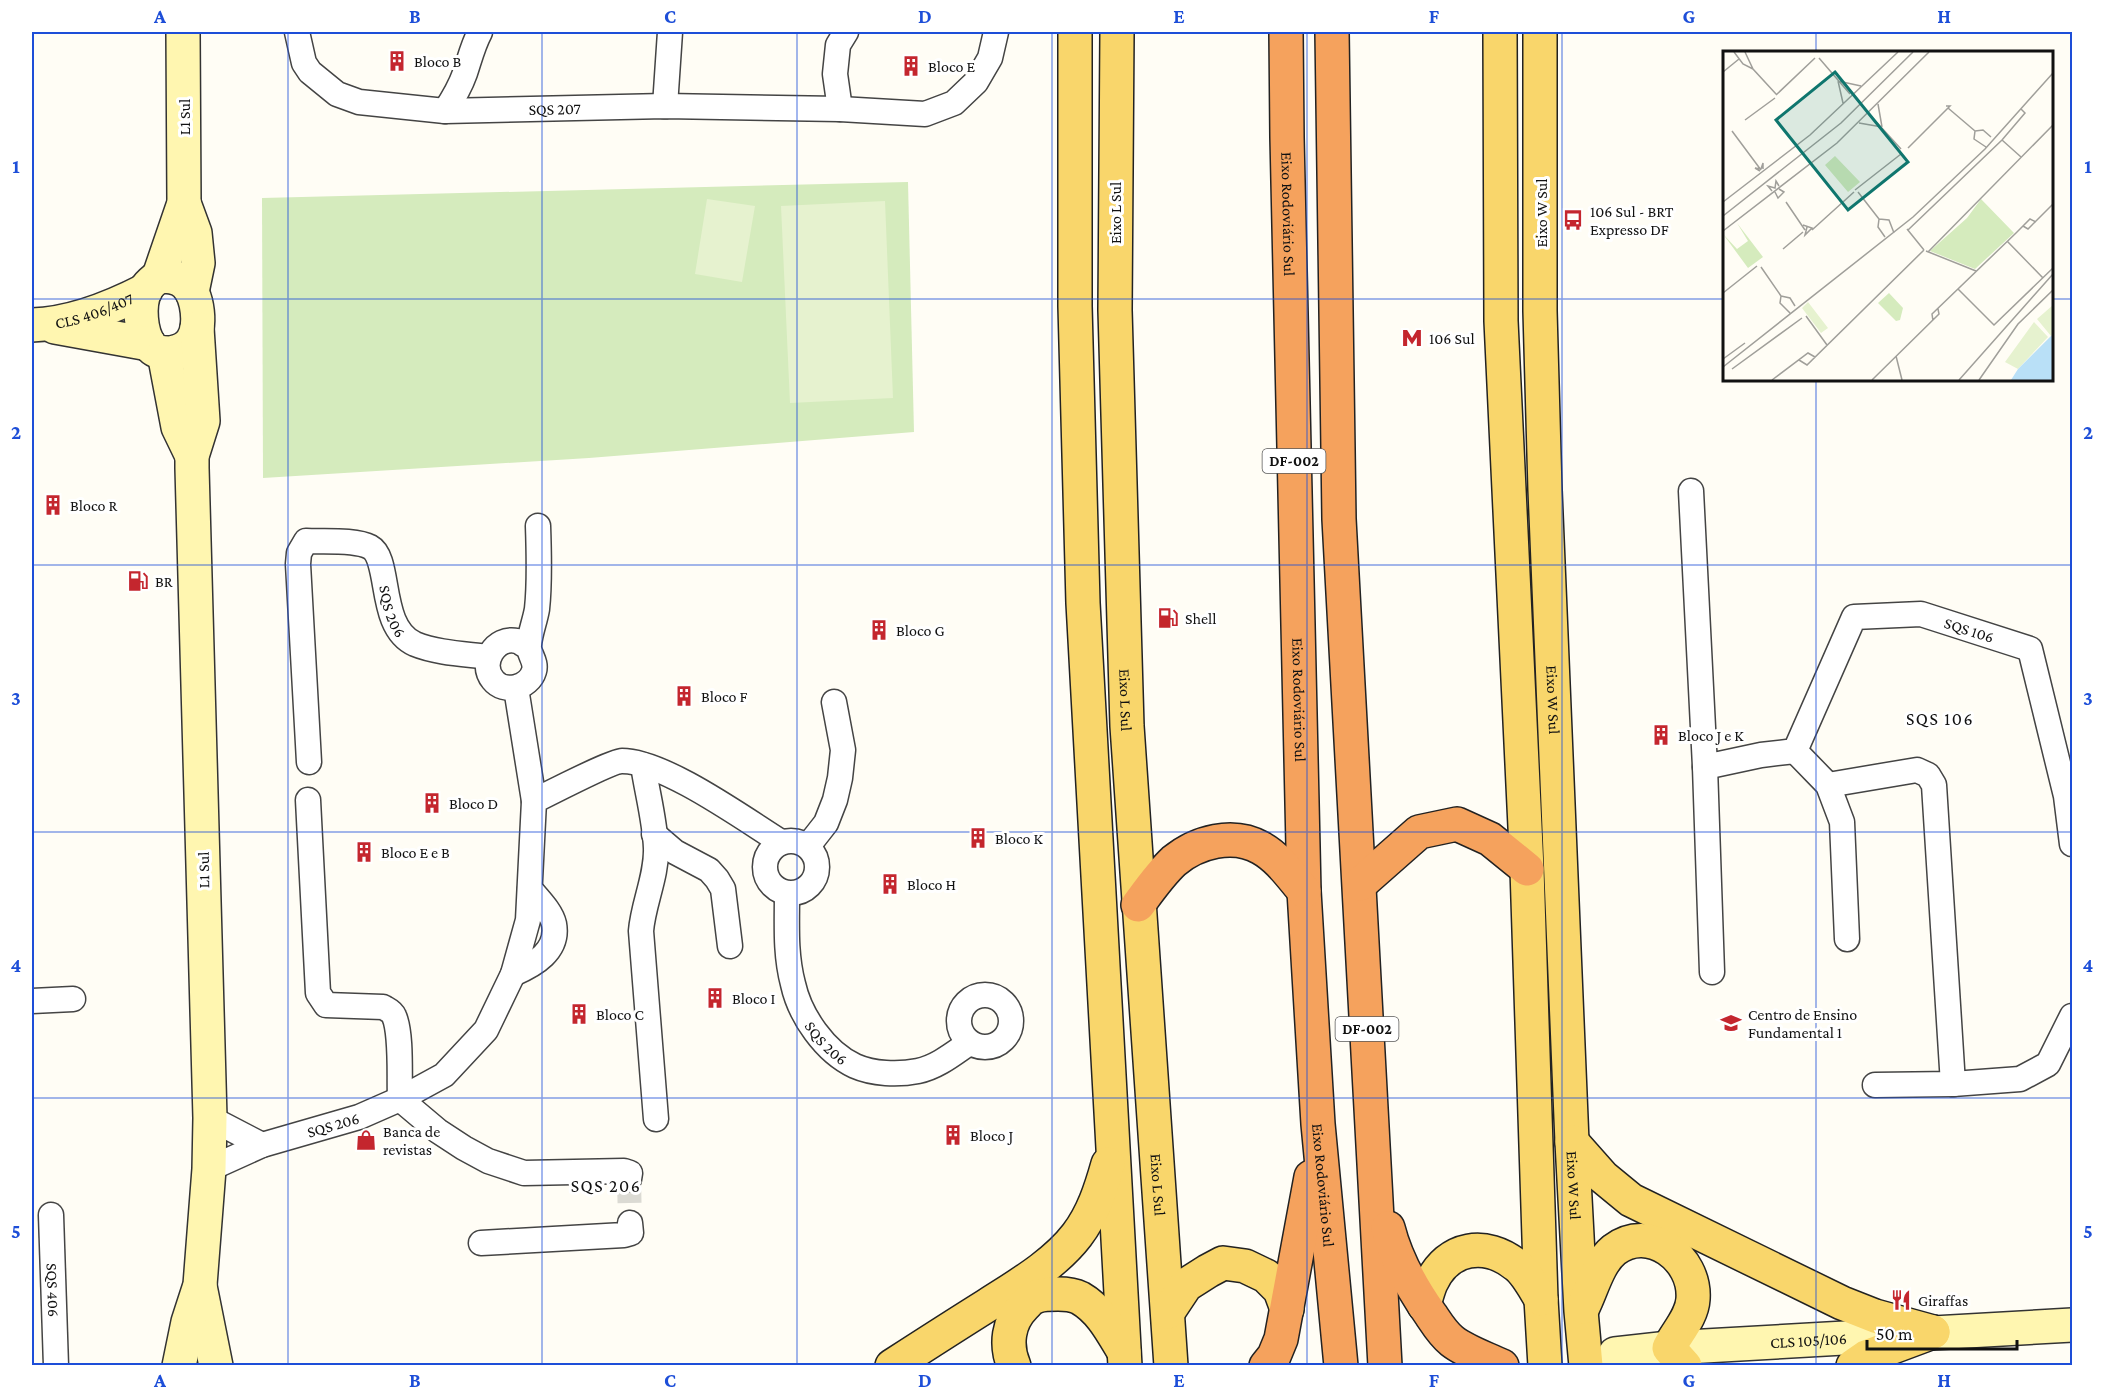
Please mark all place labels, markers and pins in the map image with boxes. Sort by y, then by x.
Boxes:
building icon: Bloco B [385,49,409,73]
place label: Bloco B [414,53,461,70]
building icon: Bloco E [899,54,923,78]
place label: Bloco E [928,58,975,75]
place label: 106 Sul - BRT Expresso DF [1590,203,1674,239]
bus stop icon: 106 Sul - BRT Expresso DF [1561,208,1585,232]
metro station icon: 106 Sul [1400,326,1424,350]
place label: 106 Sul [1429,330,1475,347]
building icon: Bloco R [41,493,65,517]
place label: Bloco R [70,497,117,514]
fuel station icon: BR [126,569,150,593]
place label: BR [155,573,173,590]
fuel station icon: Shell [1156,606,1180,630]
place label: Shell [1185,610,1217,627]
building icon: Bloco G [867,618,891,642]
place label: Bloco G [896,622,945,639]
building icon: Bloco F [672,684,696,708]
place label: Bloco F [701,688,747,705]
building icon: Bloco J e K [1649,723,1673,747]
place label: Bloco J e K [1678,727,1744,745]
building icon: Bloco D [420,791,444,815]
place label: Bloco D [449,795,498,812]
building icon: Bloco K [966,826,990,850]
place label: Bloco K [995,830,1043,847]
building icon: Bloco E e B [352,840,376,864]
place label: Bloco E e B [381,844,450,861]
building icon: Bloco H [878,872,902,896]
place label: Bloco H [907,876,956,893]
building icon: Bloco I [703,986,727,1010]
place label: Bloco I [732,990,775,1007]
building icon: Bloco C [567,1002,591,1026]
place label: Bloco C [596,1006,644,1023]
place label: Centro de Ensino Fundamental 1 [1748,1006,1857,1041]
school or university icon: Centro de Ensino Fundamental 1 [1719,1011,1743,1035]
place label: Banca de revistas [383,1123,440,1158]
building icon: Bloco J [941,1123,965,1147]
place label: Bloco J [970,1127,1013,1145]
shop icon: Banca de revistas [354,1128,378,1152]
restaurant icon: Giraffas [1889,1288,1913,1312]
place label: Giraffas [1918,1292,1968,1309]

